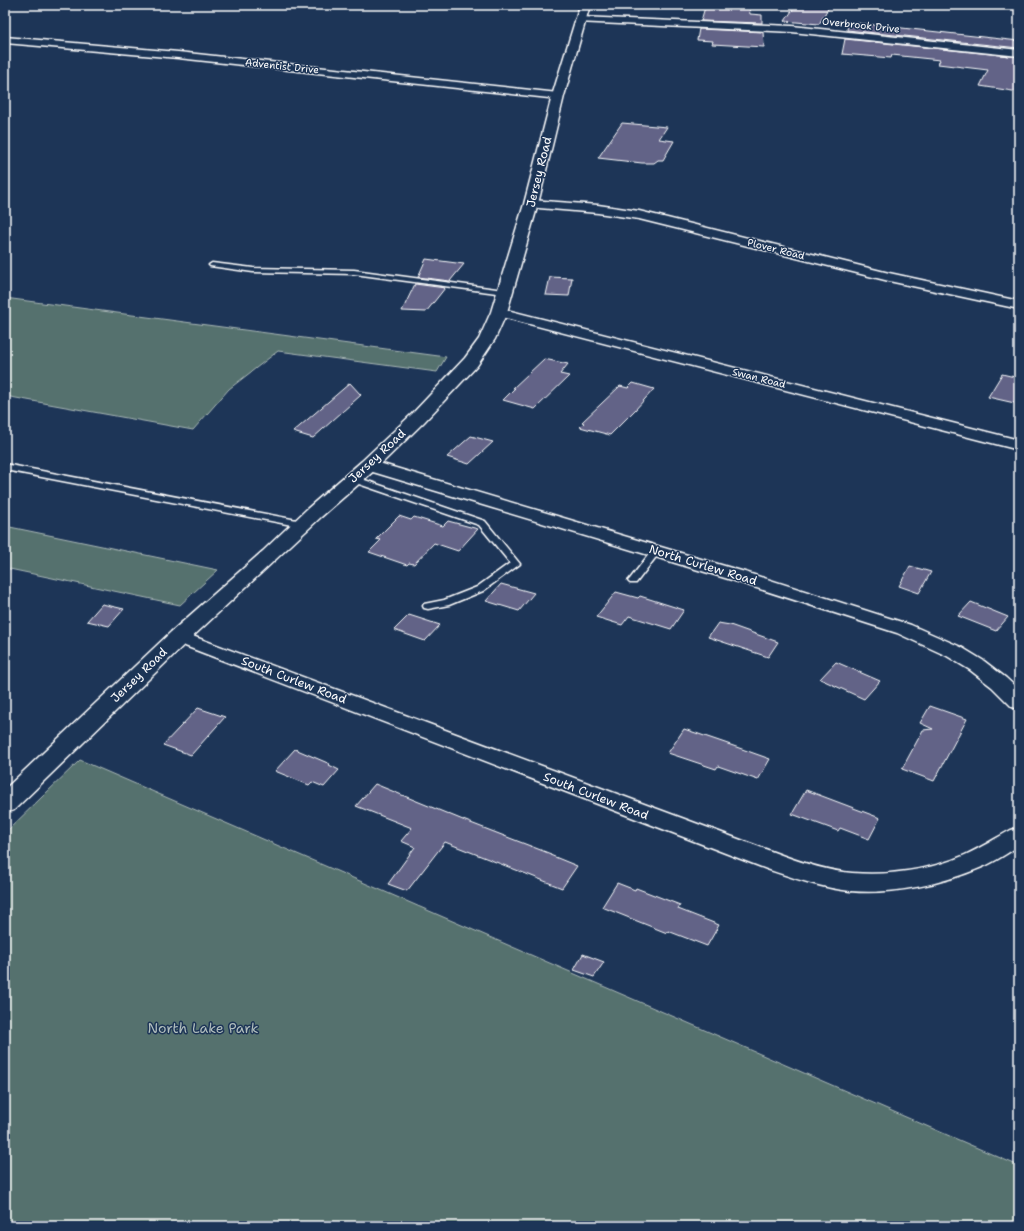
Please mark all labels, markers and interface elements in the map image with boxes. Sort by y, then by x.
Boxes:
street label: Overbrook Drive [821,14,901,36]
street label: Adventist Drive [244,56,320,76]
street label: Jersey Road [522,135,556,209]
street label: Plover Road [746,236,807,263]
street label: Swan Road [731,365,788,391]
street label: Jersey Road [345,425,409,487]
street label: North Curlew Road [647,541,759,589]
street label: Jersey Road [107,644,171,706]
street label: South Curlew Road [239,653,349,708]
street label: South Curlew Road [541,769,651,824]
park label: North Lake Park [148,1019,258,1037]

